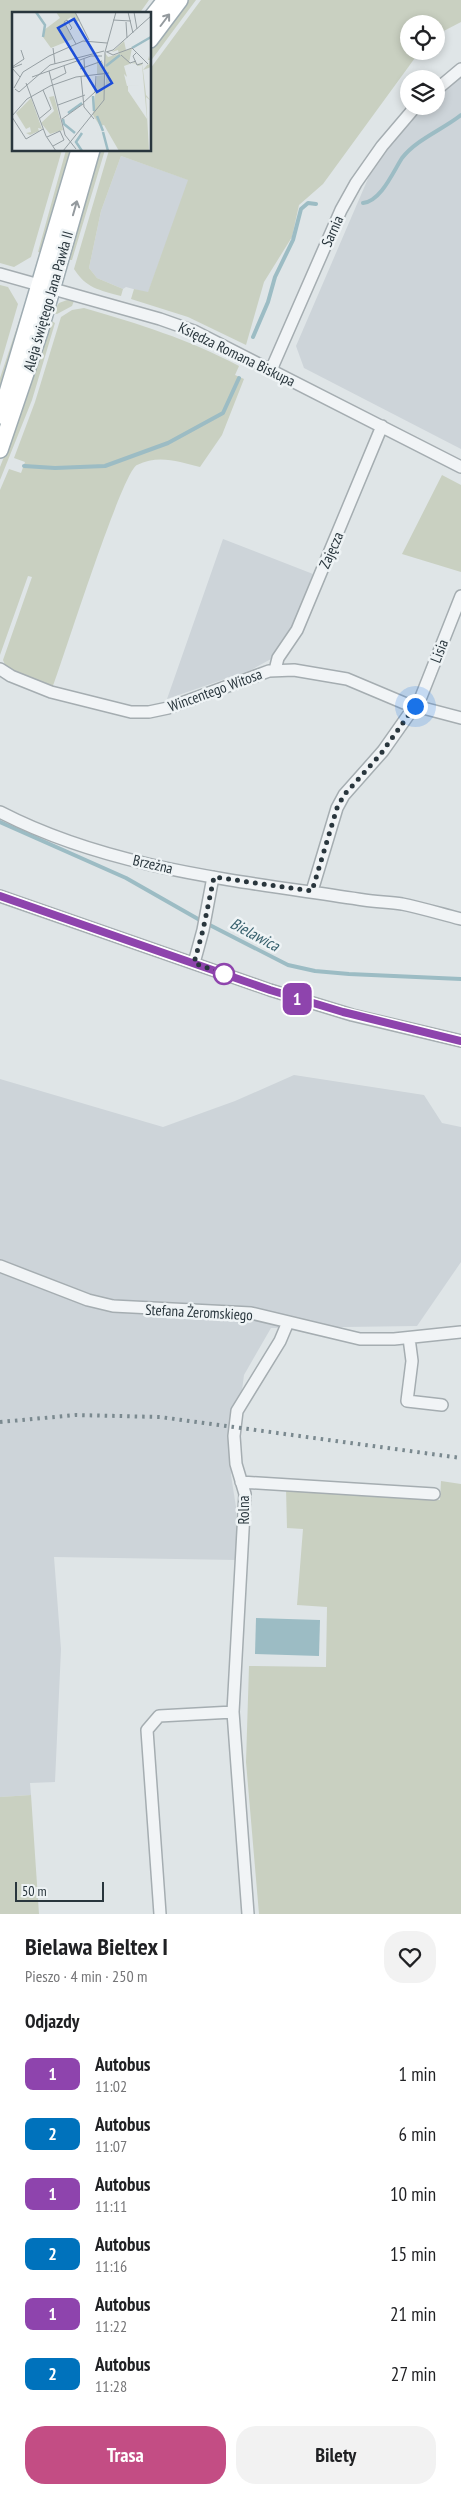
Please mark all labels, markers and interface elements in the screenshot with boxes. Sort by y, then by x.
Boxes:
inset map [12,12,151,151]
one-way arrow [160,13,170,27]
map controls [400,15,445,115]
button: locate [400,15,445,60]
button: layers [400,70,445,115]
one-way arrow [71,200,80,216]
street label: Sarnia [317,212,347,250]
street label: Aleja świętego Jana Pawła II [19,229,77,373]
street label: Księdza Romana Biskupa [176,318,298,390]
street label: Zajęcza [315,529,347,571]
street label: Lisia [426,636,452,666]
street label: Wincentego Witosa [165,664,265,716]
your location [403,694,428,719]
street label: Brzeżna [131,850,175,878]
water label: Bielawica [227,913,284,956]
unlabelled marker [213,963,235,985]
line badge: 1 [281,983,313,1015]
text: 1 [293,987,301,1010]
street label: Stefana Żeromskiego [145,1300,253,1324]
street label: Rolna [234,1495,253,1525]
scale bar [15,1879,104,1902]
text: 50 m [22,1882,47,1900]
text: Bielawa Bieltex I [25,1931,168,1962]
button: heart [384,1931,436,1983]
text: Pieszo · 4 min · 250 m [25,1966,147,1986]
text: Odjazdy [25,2009,79,2033]
text: Autobus [95,2052,151,2076]
text: 1 [48,2062,57,2085]
text: 1 min [399,2062,436,2086]
text: 11:02 [95,2076,127,2096]
text: Autobus [95,2112,151,2136]
text: 2 [48,2122,57,2145]
text: 6 min [399,2122,436,2146]
text: 11:07 [95,2136,127,2156]
text: Autobus [95,2172,151,2196]
text: 1 [48,2182,57,2205]
text: 10 min [390,2182,436,2206]
text: 11:11 [95,2196,127,2216]
text: Autobus [95,2232,151,2256]
text: 2 [48,2242,57,2265]
text: 15 min [390,2242,436,2266]
text: 11:16 [95,2256,127,2276]
text: Autobus [95,2292,151,2316]
text: 1 [48,2302,57,2325]
text: 21 min [390,2302,436,2326]
text: 11:22 [95,2316,127,2336]
text: Autobus [95,2352,151,2376]
text: 2 [48,2362,57,2385]
text: 27 min [391,2362,436,2386]
text: 11:28 [95,2376,127,2396]
button: Trasa [25,2426,226,2484]
button: Bilety [236,2426,436,2484]

